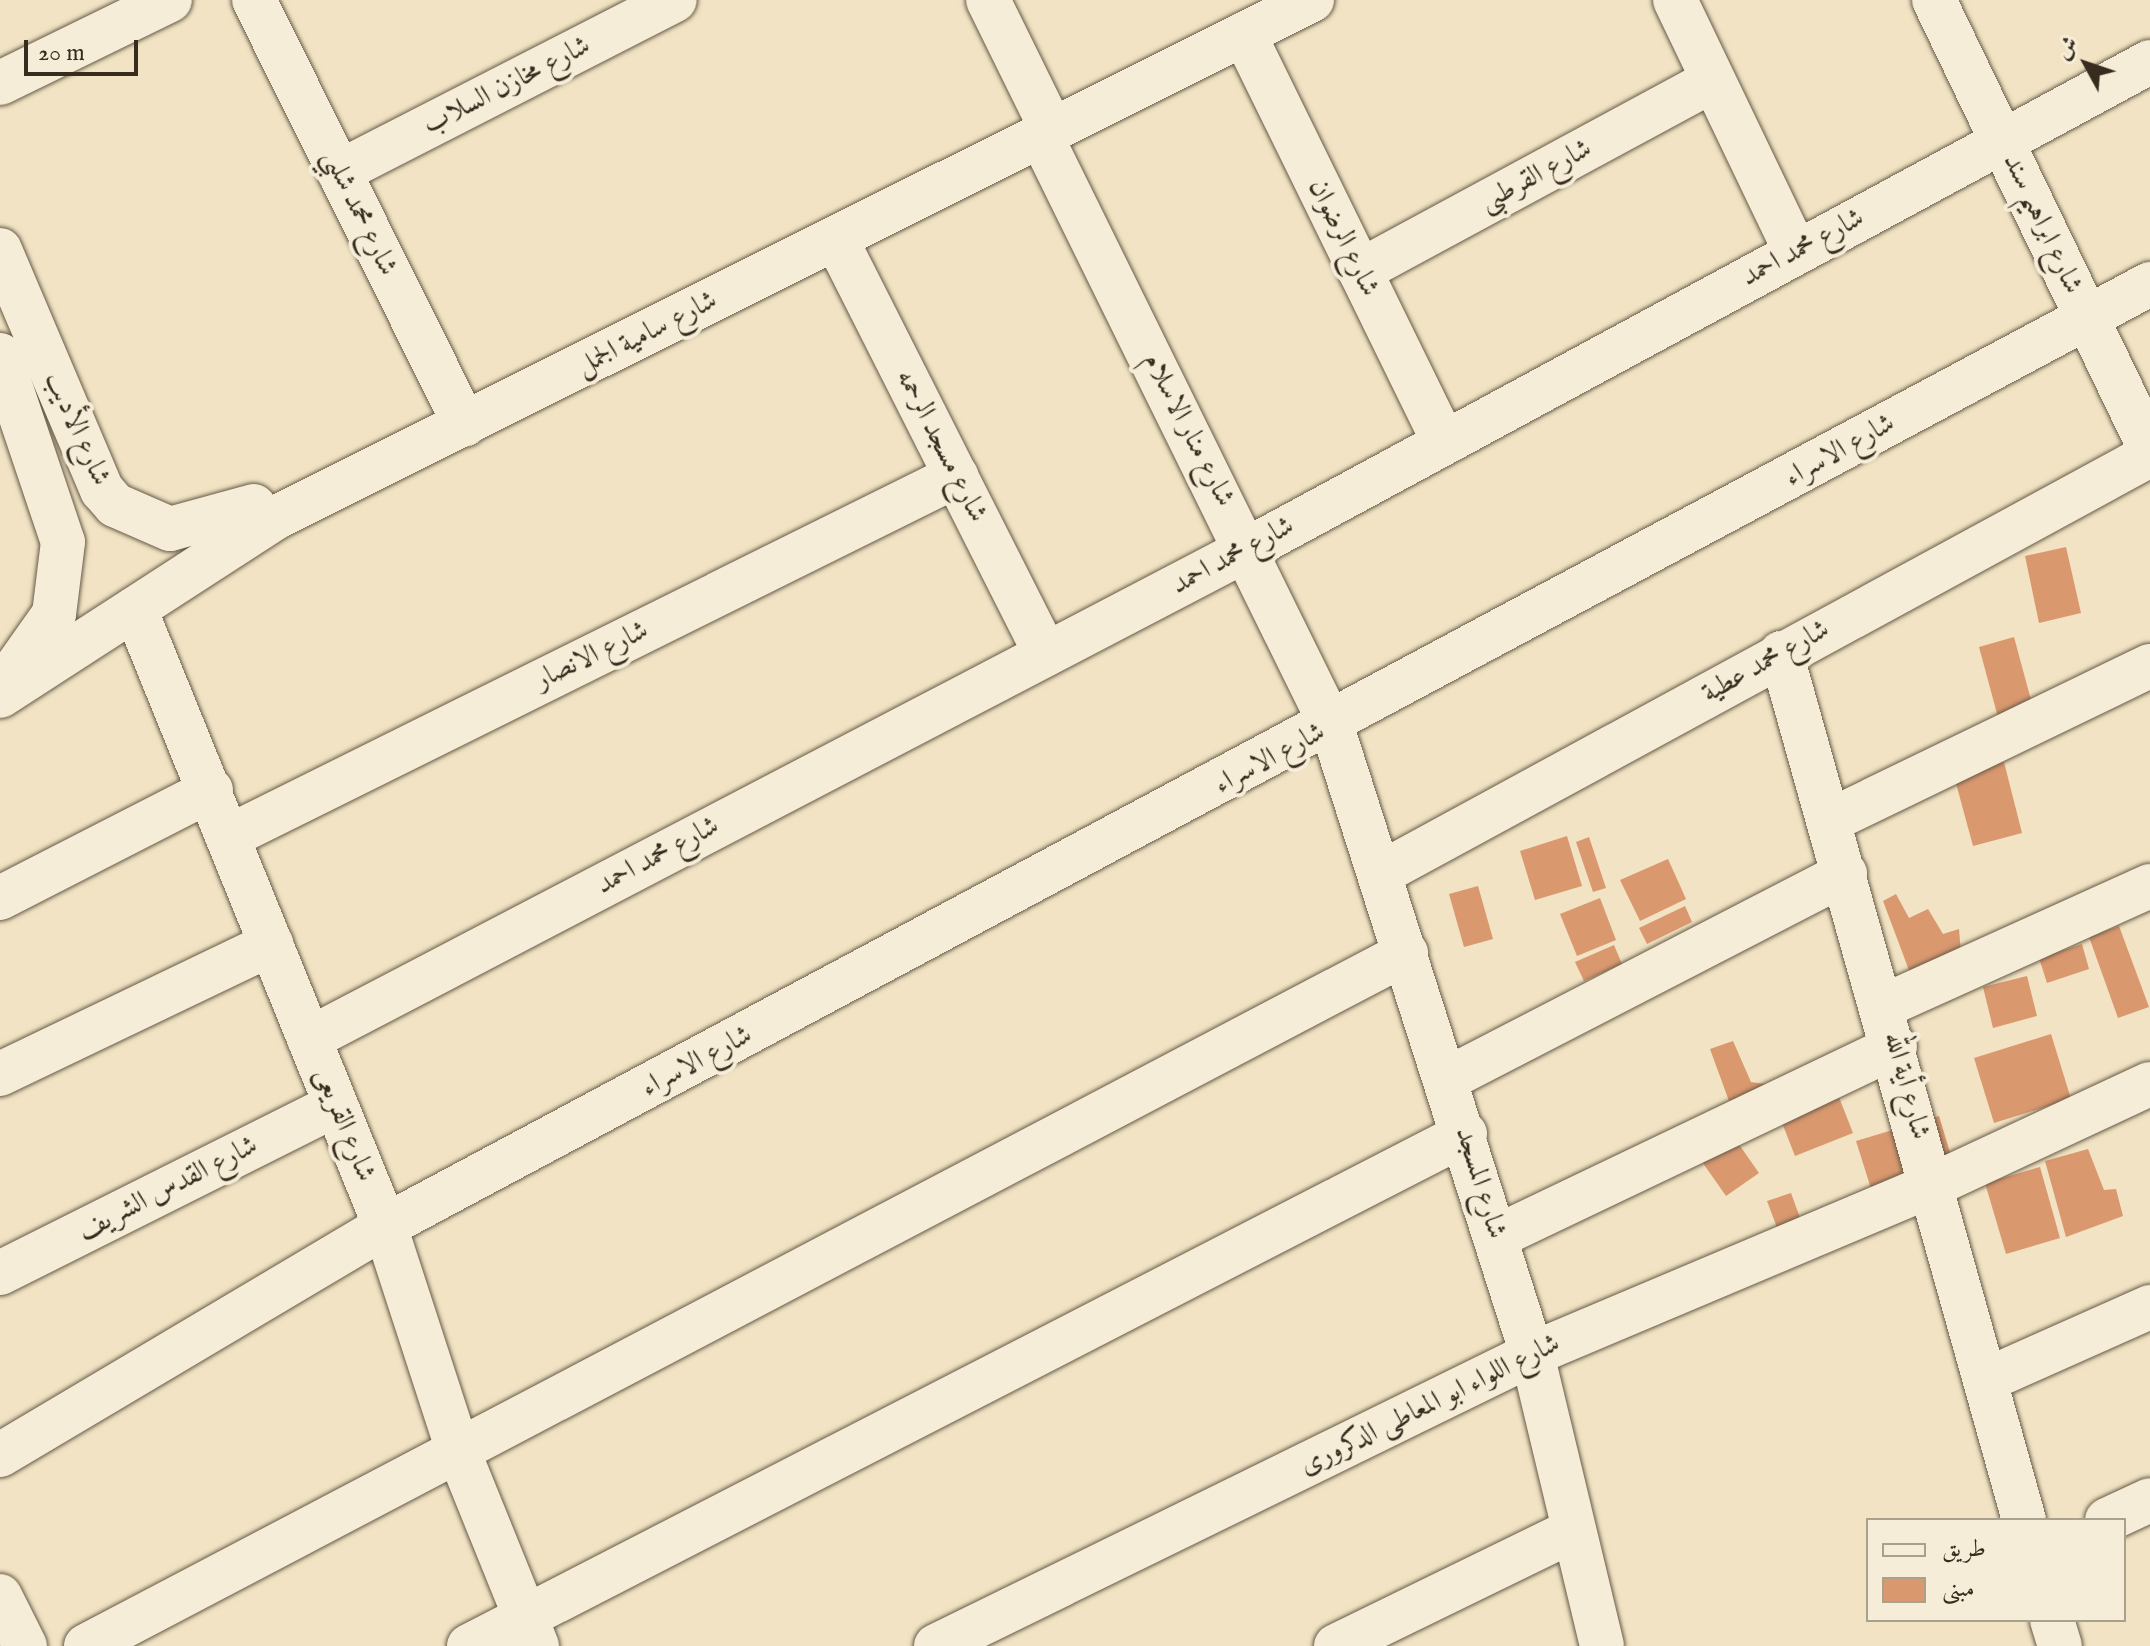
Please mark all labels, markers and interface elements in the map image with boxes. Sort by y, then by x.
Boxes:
scale bar [28,24,142,74]
north arrow [2046,24,2126,104]
street label: شارع مخازن السلاب [418,29,596,143]
text: ش [2050,31,2085,66]
text: 20 m [38,38,85,69]
street label: شارع القرطبى [1474,132,1598,220]
street label: شارع محمد شلبي [314,144,404,282]
street label: شارع ابراهيم سند [1995,149,2089,299]
street label: شارع الرضوان [1300,174,1386,302]
street label: شارع محمد احمد [1736,202,1870,294]
street label: شارع سامية الجمل [571,284,723,384]
street label: شارع منار الاسلام [1135,347,1241,513]
street label: شارع مسجد الرحمه [888,364,994,528]
street label: شارع الأديب [37,367,117,491]
street label: شارع الاسراء [1779,407,1901,495]
street label: شارع محمد احمد [1166,510,1300,602]
street label: شارع محمد عطية [1696,613,1836,711]
street label: شارع الانصار [530,614,654,698]
street label: شارع الاسراء [1209,716,1331,802]
street label: شارع محمد احمد [591,810,725,902]
street label: شارع الاسراء [636,1019,758,1105]
street label: شارع أية الله [1876,1029,1936,1143]
street label: شارع القريعى [306,1063,382,1187]
street label: شارع المسجد [1447,1123,1513,1243]
street label: شارع القدس الشريف [72,1129,264,1249]
street label: شارع اللواء ابو المعاطى الدكرورى [1294,1327,1566,1483]
legend [1866,1518,2126,1622]
text: طريق [1942,1534,1986,1565]
text: مبنى [1942,1574,1975,1605]

